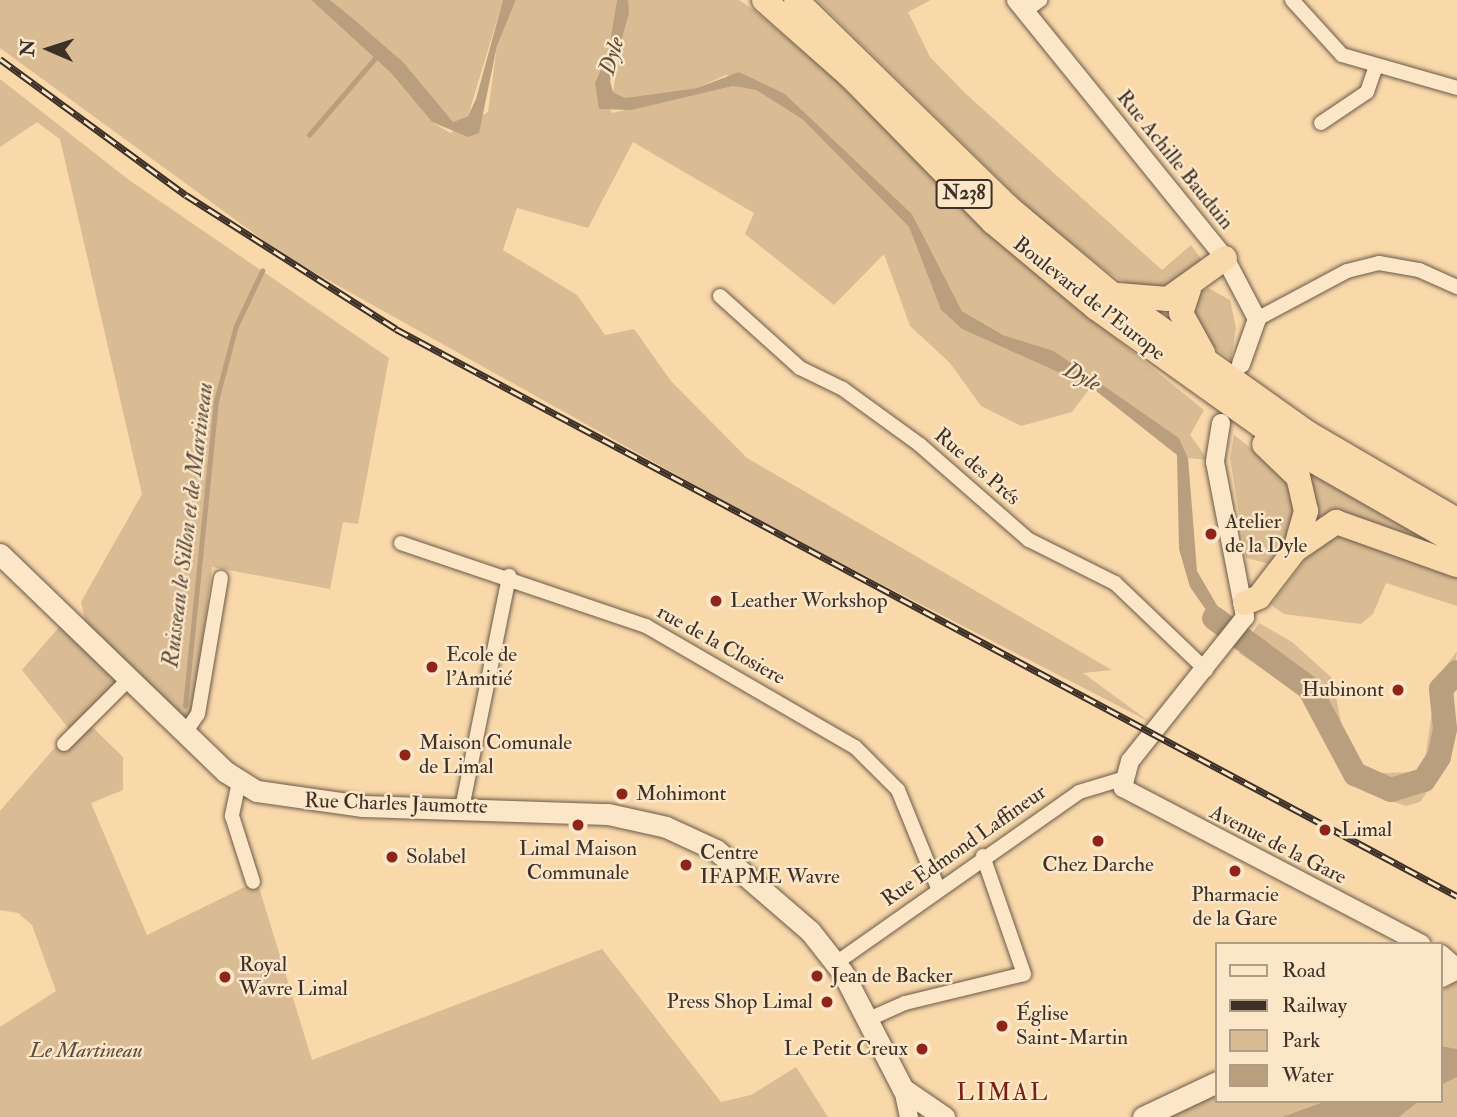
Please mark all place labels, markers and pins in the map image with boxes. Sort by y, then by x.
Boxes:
place label: Atelier de la Dyle [1225,509,1307,559]
marker: Atelier de la Dyle [1203,526,1219,542]
place label: Leather Workshop [730,588,888,614]
marker: Leather Workshop [708,593,724,609]
place label: Ecole de l'Amitié [446,642,517,692]
marker: Ecole de l'Amitié [424,659,440,675]
place label: Hubinont [1302,677,1384,703]
marker: Hubinont [1390,682,1406,698]
place label: Maison Comunale de Limal [419,730,572,780]
marker: Maison Comunale de Limal [397,747,413,763]
place label: Mohimont [636,781,726,807]
marker: Mohimont [614,786,630,802]
marker: Limal Maison Communale [570,817,586,833]
place label: Limal [1341,817,1392,843]
marker: Limal [1315,820,1335,840]
marker: Chez Darche [1090,833,1106,849]
place label: Limal Maison Communale [519,836,637,886]
place label: Centre IFAPME Wavre [700,840,840,890]
place label: Solabel [406,844,466,870]
marker: Solabel [384,849,400,865]
place label: Chez Darche [1042,852,1154,878]
marker: Centre IFAPME Wavre [678,857,694,873]
marker: Pharmacie de la Gare [1227,863,1243,879]
place label: Pharmacie de la Gare [1191,882,1279,932]
place label: Royal Wavre Limal [239,952,348,1002]
place label: Jean de Backer [831,963,953,989]
marker: Jean de Backer [809,968,825,984]
marker: Royal Wavre Limal [217,969,233,985]
place label: Press Shop Limal [667,989,813,1015]
marker: Press Shop Limal [819,994,835,1010]
place label: Église Saint-Martin [1016,1001,1128,1051]
marker: Église Saint-Martin [994,1018,1010,1034]
place label: Le Petit Creux [784,1036,908,1062]
marker: Le Petit Creux [914,1041,930,1057]

